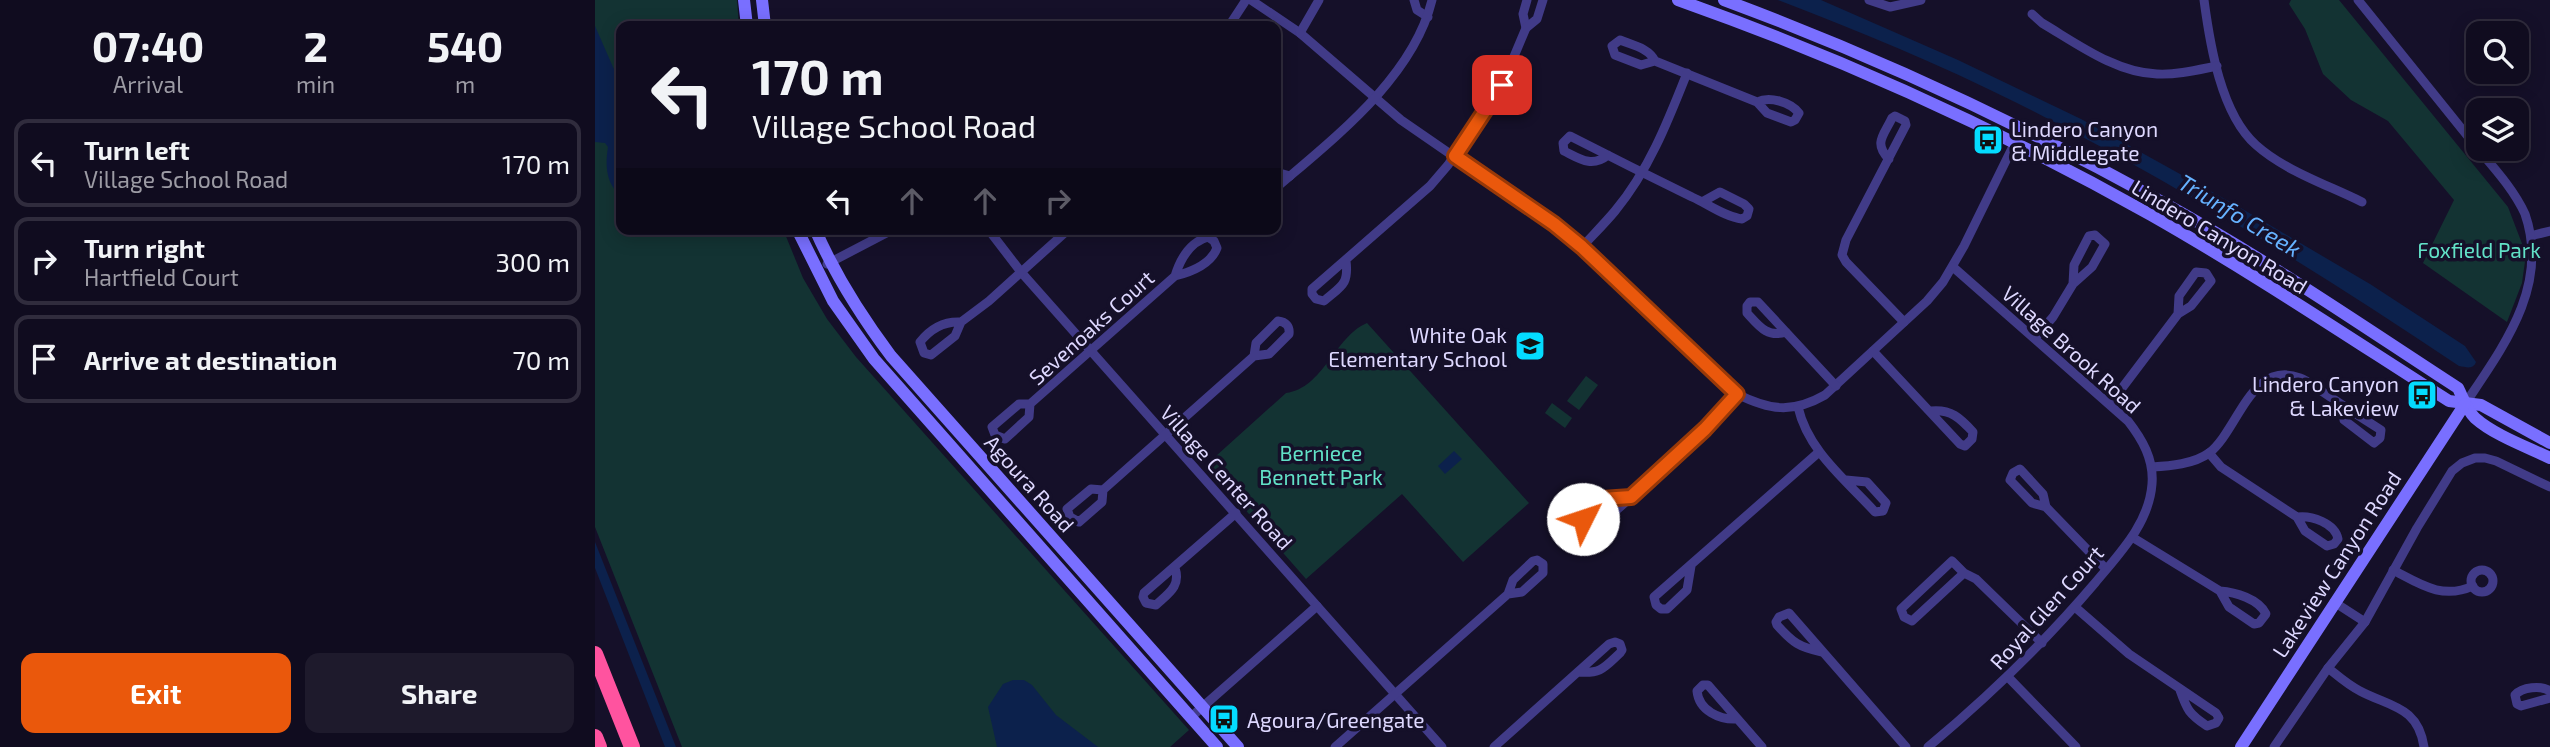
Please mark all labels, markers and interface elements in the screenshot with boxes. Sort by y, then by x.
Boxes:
text: 07:40 [92,20,204,70]
text: 2 [303,20,328,70]
text: 540 [427,20,503,70]
map controls [2466,21,2529,161]
button: search [2466,21,2529,84]
text: 170 m [752,46,884,105]
icon: left [637,49,728,140]
pin [1472,55,1532,115]
icon: arrive [1483,66,1521,104]
text: Arrival [113,70,183,98]
text: min [296,70,335,98]
text: m [455,70,475,98]
button: layers [2466,98,2529,161]
text: Village School Road [752,106,1036,144]
place label: Lindero Canyon & Middlegate [2011,116,2158,165]
bus stop icon: Lindero Canyon & Middlegate [1971,123,2005,157]
text: Turn left [84,134,190,165]
icon: left [25,144,63,182]
text: 170 m [502,148,570,179]
text: Village School Road [84,165,288,193]
water label: Triunfo Creek [2174,167,2306,263]
street label: Lindero Canyon Road [2128,174,2312,298]
icon: left [820,182,858,220]
icon: ahead [893,182,931,220]
icon: ahead [966,182,1004,220]
icon: right [1039,182,1077,220]
text: Turn right [84,232,205,263]
park label: Foxfield Park [2417,237,2541,262]
icon: right [25,242,63,280]
text: 300 m [496,246,570,277]
text: Hartfield Court [84,263,239,291]
street label: Sevenoaks Court [1023,264,1159,390]
street label: Village Brook Road [1997,280,2147,418]
place label: White Oak Elementary School [1328,322,1508,371]
school or university icon: White Oak Elementary School [1513,329,1547,363]
icon: arrive [25,340,63,378]
text: Arrive at destination [84,344,337,375]
text: 70 m [512,344,570,375]
place label: Lindero Canyon & Lakeview [2252,371,2399,420]
bus stop icon: Lindero Canyon & Lakeview [2405,378,2439,412]
street label: Village Center Road [1156,400,1298,554]
street label: Agoura Road [980,429,1080,537]
park label: Berniece Bennett Park [1259,440,1383,489]
street label: Lakeview Canyon Road [2266,466,2406,662]
position arrow [1546,482,1620,556]
street label: Royal Glen Court [1984,540,2108,674]
button: Exit [21,653,291,733]
button: Share [305,653,574,733]
bus stop icon: Agoura/Greengate [1207,702,1241,736]
place label: Agoura/Greengate [1247,707,1425,732]

